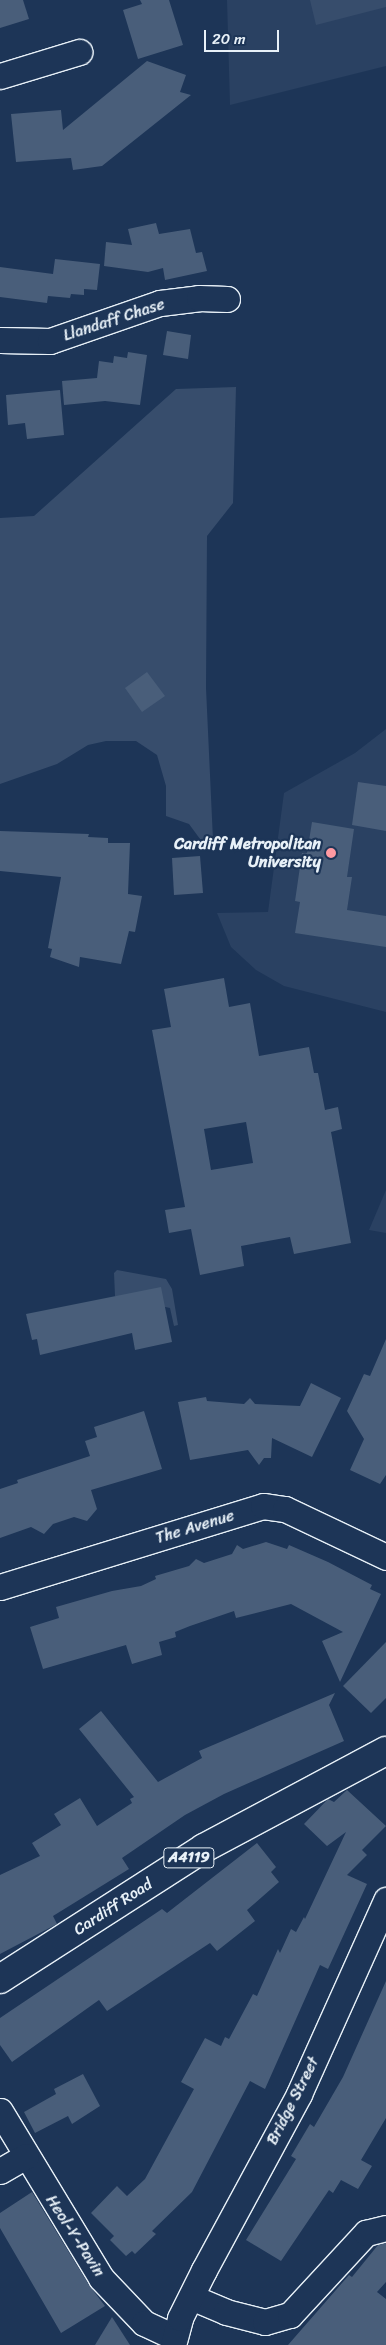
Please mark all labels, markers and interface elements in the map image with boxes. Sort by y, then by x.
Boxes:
scale bar [206,20,281,52]
text: 20 m [212,26,246,52]
street label: Llandaff Chase [61,295,167,345]
place label: Cardiff Metropolitan University [173,834,321,872]
marker: Cardiff Metropolitan University [325,847,337,859]
street label: The Avenue [154,1506,236,1548]
road number: A4119 [163,1846,215,1870]
street label: Cardiff Road [70,1874,156,1940]
street label: Bridge Street [263,2054,323,2148]
street label: Heol-Y-Pavin [41,2191,109,2281]

